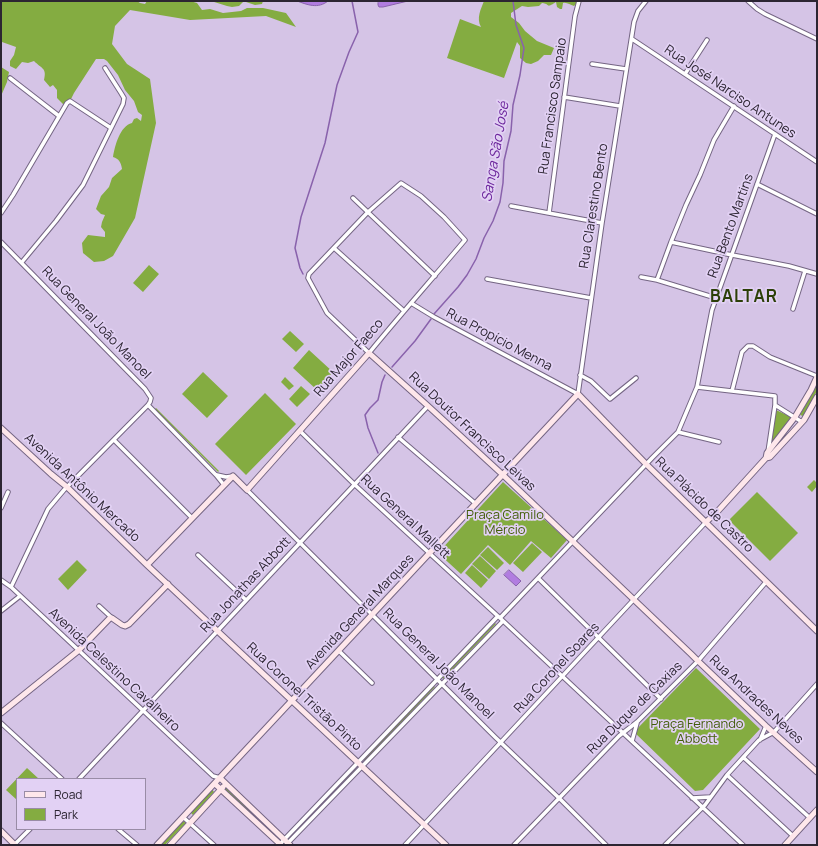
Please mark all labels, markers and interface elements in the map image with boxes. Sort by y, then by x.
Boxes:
street label: Rua Francisco Sampaio [536,37,570,175]
street label: Rua José Narciso Antunes [661,42,799,142]
water label: Sanga São José [479,101,513,203]
street label: Rua Clarestino Bento [576,142,612,270]
street label: Rua Bento Martins [705,172,757,280]
street label: Rua General João Manoel [38,264,154,382]
district label: BALTAR [710,287,778,307]
street label: Rua Propício Menna [443,305,555,375]
street label: Rua Major Faeco [311,316,387,400]
street label: Rua Doutor Francisco Leivas [405,369,539,495]
street label: Avenida Antônio Mercado [21,430,143,546]
street label: Rua Plácido de Castro [652,454,756,556]
street label: Rua General Mallett [357,472,453,562]
park label: Praça Camilo Mércio [466,507,544,538]
street label: Rua Jonathas Abbott [198,534,294,636]
street label: Avenida General Marques [303,551,417,673]
street label: Avenida Celestino Cavalheiro [45,605,183,735]
street label: Rua General João Manoel [379,605,497,723]
street label: Rua Coronel Soares [511,620,603,716]
street label: Rua Coronel Tristão Pinto [243,640,365,754]
street label: Rua Andrades Neves [706,652,806,748]
street label: Rua Duque de Caxias [584,659,686,757]
park label: Praça Fernando Abbott [650,716,744,747]
legend [16,778,146,830]
text: Road [54,786,82,803]
text: Park [54,806,78,823]

